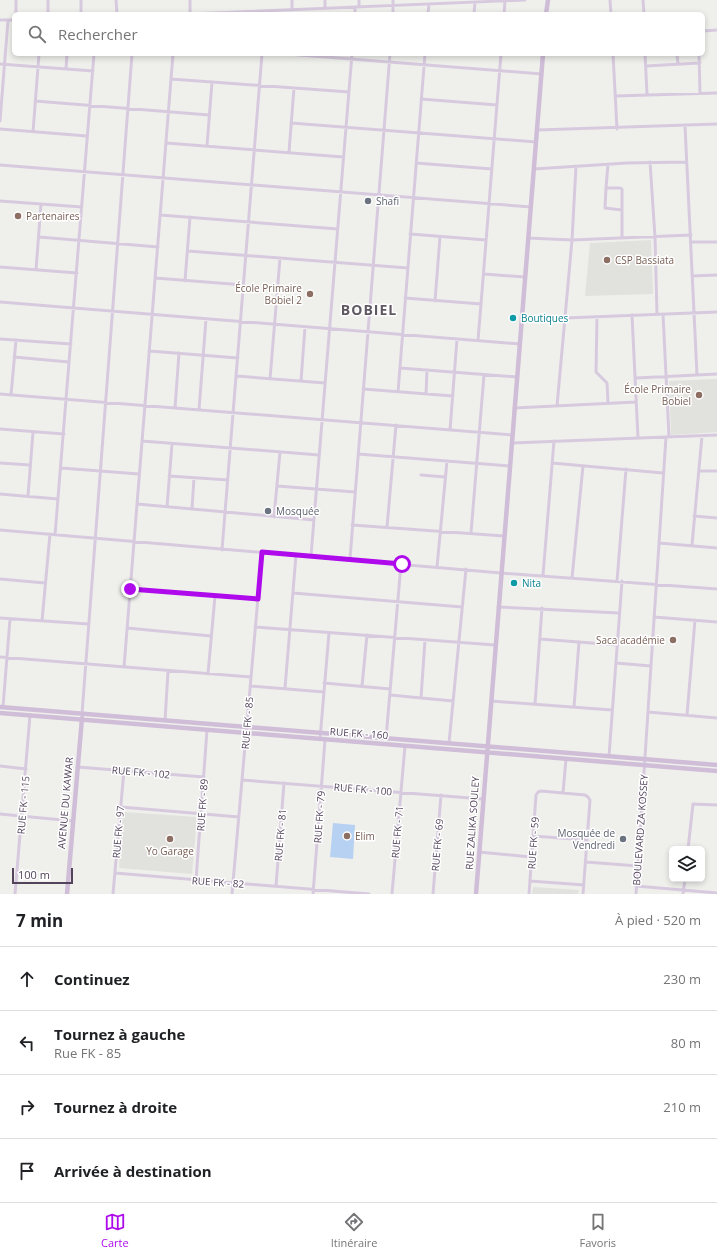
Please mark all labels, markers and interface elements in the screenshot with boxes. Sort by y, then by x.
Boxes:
search box [12,12,705,56]
icon: search [26,23,48,45]
text: Rechercher [58,24,138,44]
place label: Shafi [376,194,399,208]
marker: Shafi [363,196,373,206]
place label: Partenaires [26,209,80,223]
marker: Partenaires [13,211,23,221]
place label: CSP Bassiata [615,253,674,267]
marker: CSP Bassiata [602,255,612,265]
place label: École Primaire Bobiel 2 [235,281,302,307]
marker: École Primaire Bobiel 2 [305,289,315,299]
district label: BOBIEL [341,300,397,319]
place label: Boutiques [521,311,569,325]
marker: Boutiques [508,313,518,323]
place label: École Primaire Bobiel [624,382,691,408]
marker: École Primaire Bobiel [694,390,704,400]
place label: Mosquée [276,504,320,518]
marker: Mosquée [263,506,273,516]
route start [393,555,411,573]
place label: Nita [522,576,541,590]
marker: Nita [509,578,519,588]
route end [121,580,139,598]
place label: Saca académie [596,633,665,647]
marker: Saca académie [668,635,678,645]
street label: RUE FK - 85 [238,696,256,750]
street label: RUE FK - 160 [329,724,389,742]
street label: AVENUE DU KAWAR [54,756,76,850]
street label: RUE FK - 102 [111,762,171,782]
street label: BOULEVARD ZA KOSSEY [629,774,651,886]
street label: RUE FK - 115 [13,775,33,835]
street label: RUE ZALIKA SOULEY [462,775,482,870]
street label: RUE FK - 89 [193,778,211,832]
street label: RUE FK - 100 [333,779,393,799]
street label: RUE FK - 79 [310,790,328,844]
street label: RUE FK - 97 [109,805,127,859]
street label: RUE FK - 71 [388,805,406,859]
street label: RUE FK - 81 [271,808,289,862]
street label: RUE FK - 59 [524,816,542,870]
street label: RUE FK - 69 [428,818,446,872]
place label: Mosquée de Vendredi [557,826,615,852]
place label: Elim [355,829,375,843]
marker: Elim [342,831,352,841]
marker: Yo Garage [165,834,175,844]
marker: Mosquée de Vendredi [618,834,628,844]
place label: Yo Garage [146,844,194,858]
map controls [669,846,705,882]
button: layers [669,846,705,882]
scale bar [12,866,73,885]
text: 100 m [18,867,50,882]
street label: RUE FK - 82 [191,873,245,891]
text: 7 min [16,909,63,932]
text: À pied · 520 m [615,911,701,929]
icon: ahead [16,968,38,990]
text: Continuez [54,969,130,989]
text: 230 m [663,970,701,988]
text: Tournez à gauche [54,1024,185,1044]
icon: left [16,1032,38,1054]
text: 80 m [671,1034,701,1052]
text: Rue FK - 85 [54,1044,121,1062]
icon: right [16,1096,38,1118]
text: Tournez à droite [54,1097,177,1117]
text: 210 m [663,1098,701,1116]
icon: arrive [16,1160,38,1182]
text: Arrivée à destination [54,1161,212,1181]
tab: Carte [101,1211,129,1250]
tab: Itinéraire [331,1211,377,1250]
tab: Favoris [580,1211,616,1250]

